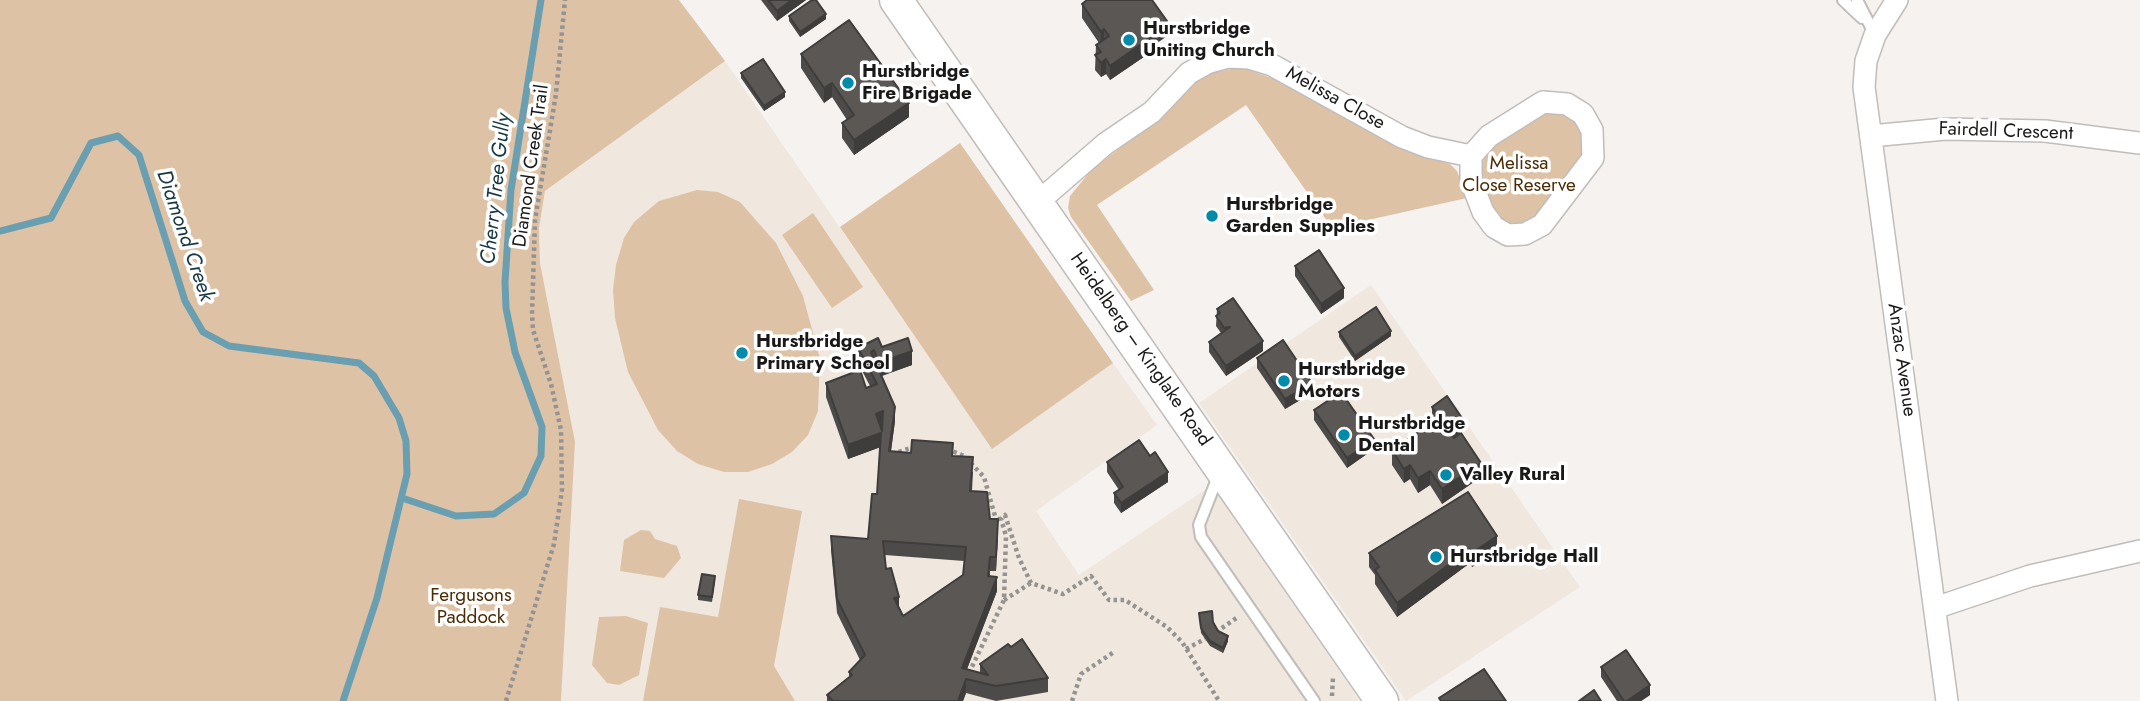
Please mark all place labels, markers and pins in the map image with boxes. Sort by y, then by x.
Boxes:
place label: Hurstbridge Uniting Church [1143,18,1275,62]
marker: Hurstbridge Uniting Church [1121,32,1137,48]
place label: Hurstbridge Fire Brigade [862,61,972,105]
marker: Hurstbridge Fire Brigade [840,75,856,91]
place label: Hurstbridge Garden Supplies [1226,194,1375,238]
marker: Hurstbridge Garden Supplies [1204,208,1220,224]
place label: Hurstbridge Primary School [756,331,890,375]
marker: Hurstbridge Primary School [734,345,750,361]
place label: Hurstbridge Motors [1298,359,1405,403]
marker: Hurstbridge Motors [1276,373,1292,389]
place label: Hurstbridge Dental [1358,413,1465,457]
marker: Hurstbridge Dental [1336,427,1352,443]
place label: Valley Rural [1460,464,1565,486]
marker: Valley Rural [1438,467,1454,483]
place label: Hurstbridge Hall [1450,546,1598,568]
marker: Hurstbridge Hall [1428,549,1444,565]

